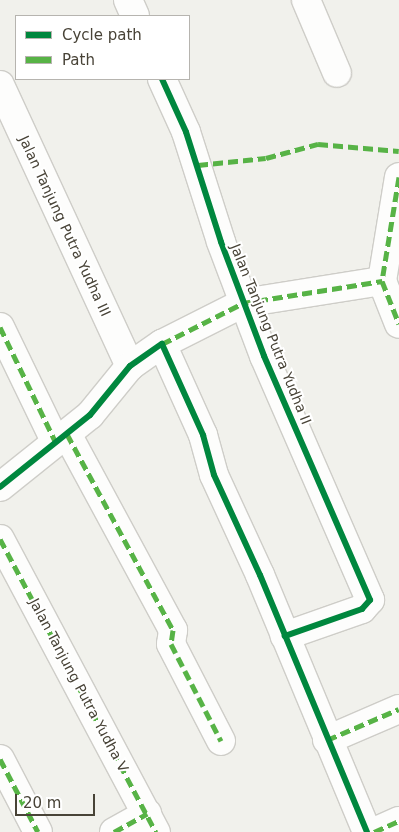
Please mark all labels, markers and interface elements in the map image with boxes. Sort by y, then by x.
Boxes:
legend [15,15,190,80]
text: Cycle path [62,26,142,44]
text: Path [62,51,95,69]
street label: Jalan Tanjung Putra Yudha III [16,133,114,319]
street label: Jalan Tanjung Putra Yudha II [227,241,315,427]
street label: Jalan Tanjung Putra Yudha V [26,595,132,775]
scale bar [18,784,98,816]
text: 20 m [23,794,61,812]

